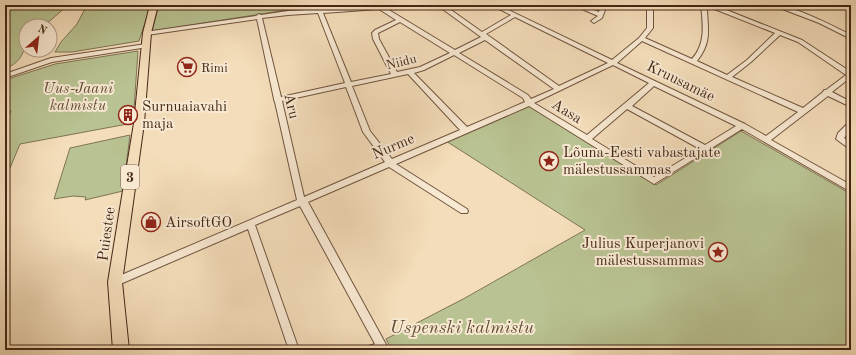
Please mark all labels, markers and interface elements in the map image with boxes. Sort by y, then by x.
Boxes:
north arrow [18,18,58,58]
text: N [36,24,49,38]
street label: Niidu [385,52,418,72]
supermarket icon: Rimi [176,56,198,78]
street label: Kruusamäe [644,59,717,105]
place label: Rimi [201,62,228,75]
park label: Uus-Jaani kalmistu [43,82,113,114]
street label: Aru [280,92,301,121]
street label: Aasa [548,97,585,128]
place label: Surnuaiavahi maja [142,100,227,132]
building icon: Surnuaiavahi maja [117,104,139,126]
street label: Nurme [370,132,417,163]
place label: Lõuna-Eesti vabastajate mälestussammas [563,146,720,178]
place icon: Lõuna-Eesti vabastajate mälestussammas [538,150,560,172]
road number: 3 [121,165,139,189]
street label: Puiestee [96,206,119,262]
shop icon: AirsoftGO [140,211,162,233]
place label: AirsoftGO [165,216,232,231]
place label: Julius Kuperjanovi mälestussammas [582,237,704,269]
place icon: Julius Kuperjanovi mälestussammas [707,241,729,263]
park label: Uspenski kalmistu [390,319,534,337]

